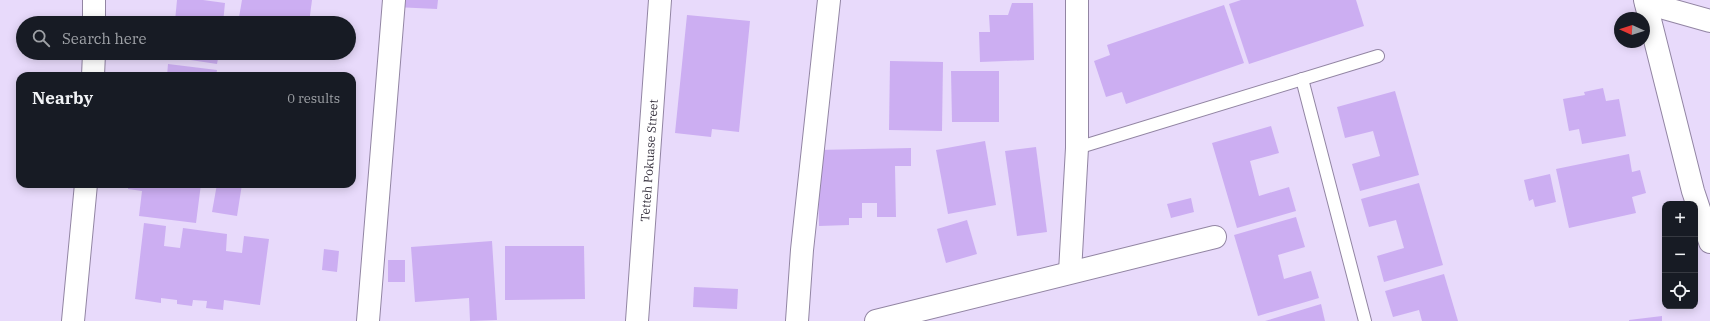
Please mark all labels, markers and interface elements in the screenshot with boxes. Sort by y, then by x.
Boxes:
north arrow [1614,12,1650,48]
search box [16,16,356,60]
icon: search [30,27,52,49]
text: Search here [62,29,147,48]
text: Nearby [32,87,93,109]
text: 0 results [287,90,340,107]
street label: Tetteh Pokuase Street [637,99,660,222]
map controls [1662,201,1698,309]
button: + [1662,201,1698,237]
button: − [1662,237,1698,273]
button: locate [1662,273,1698,309]

